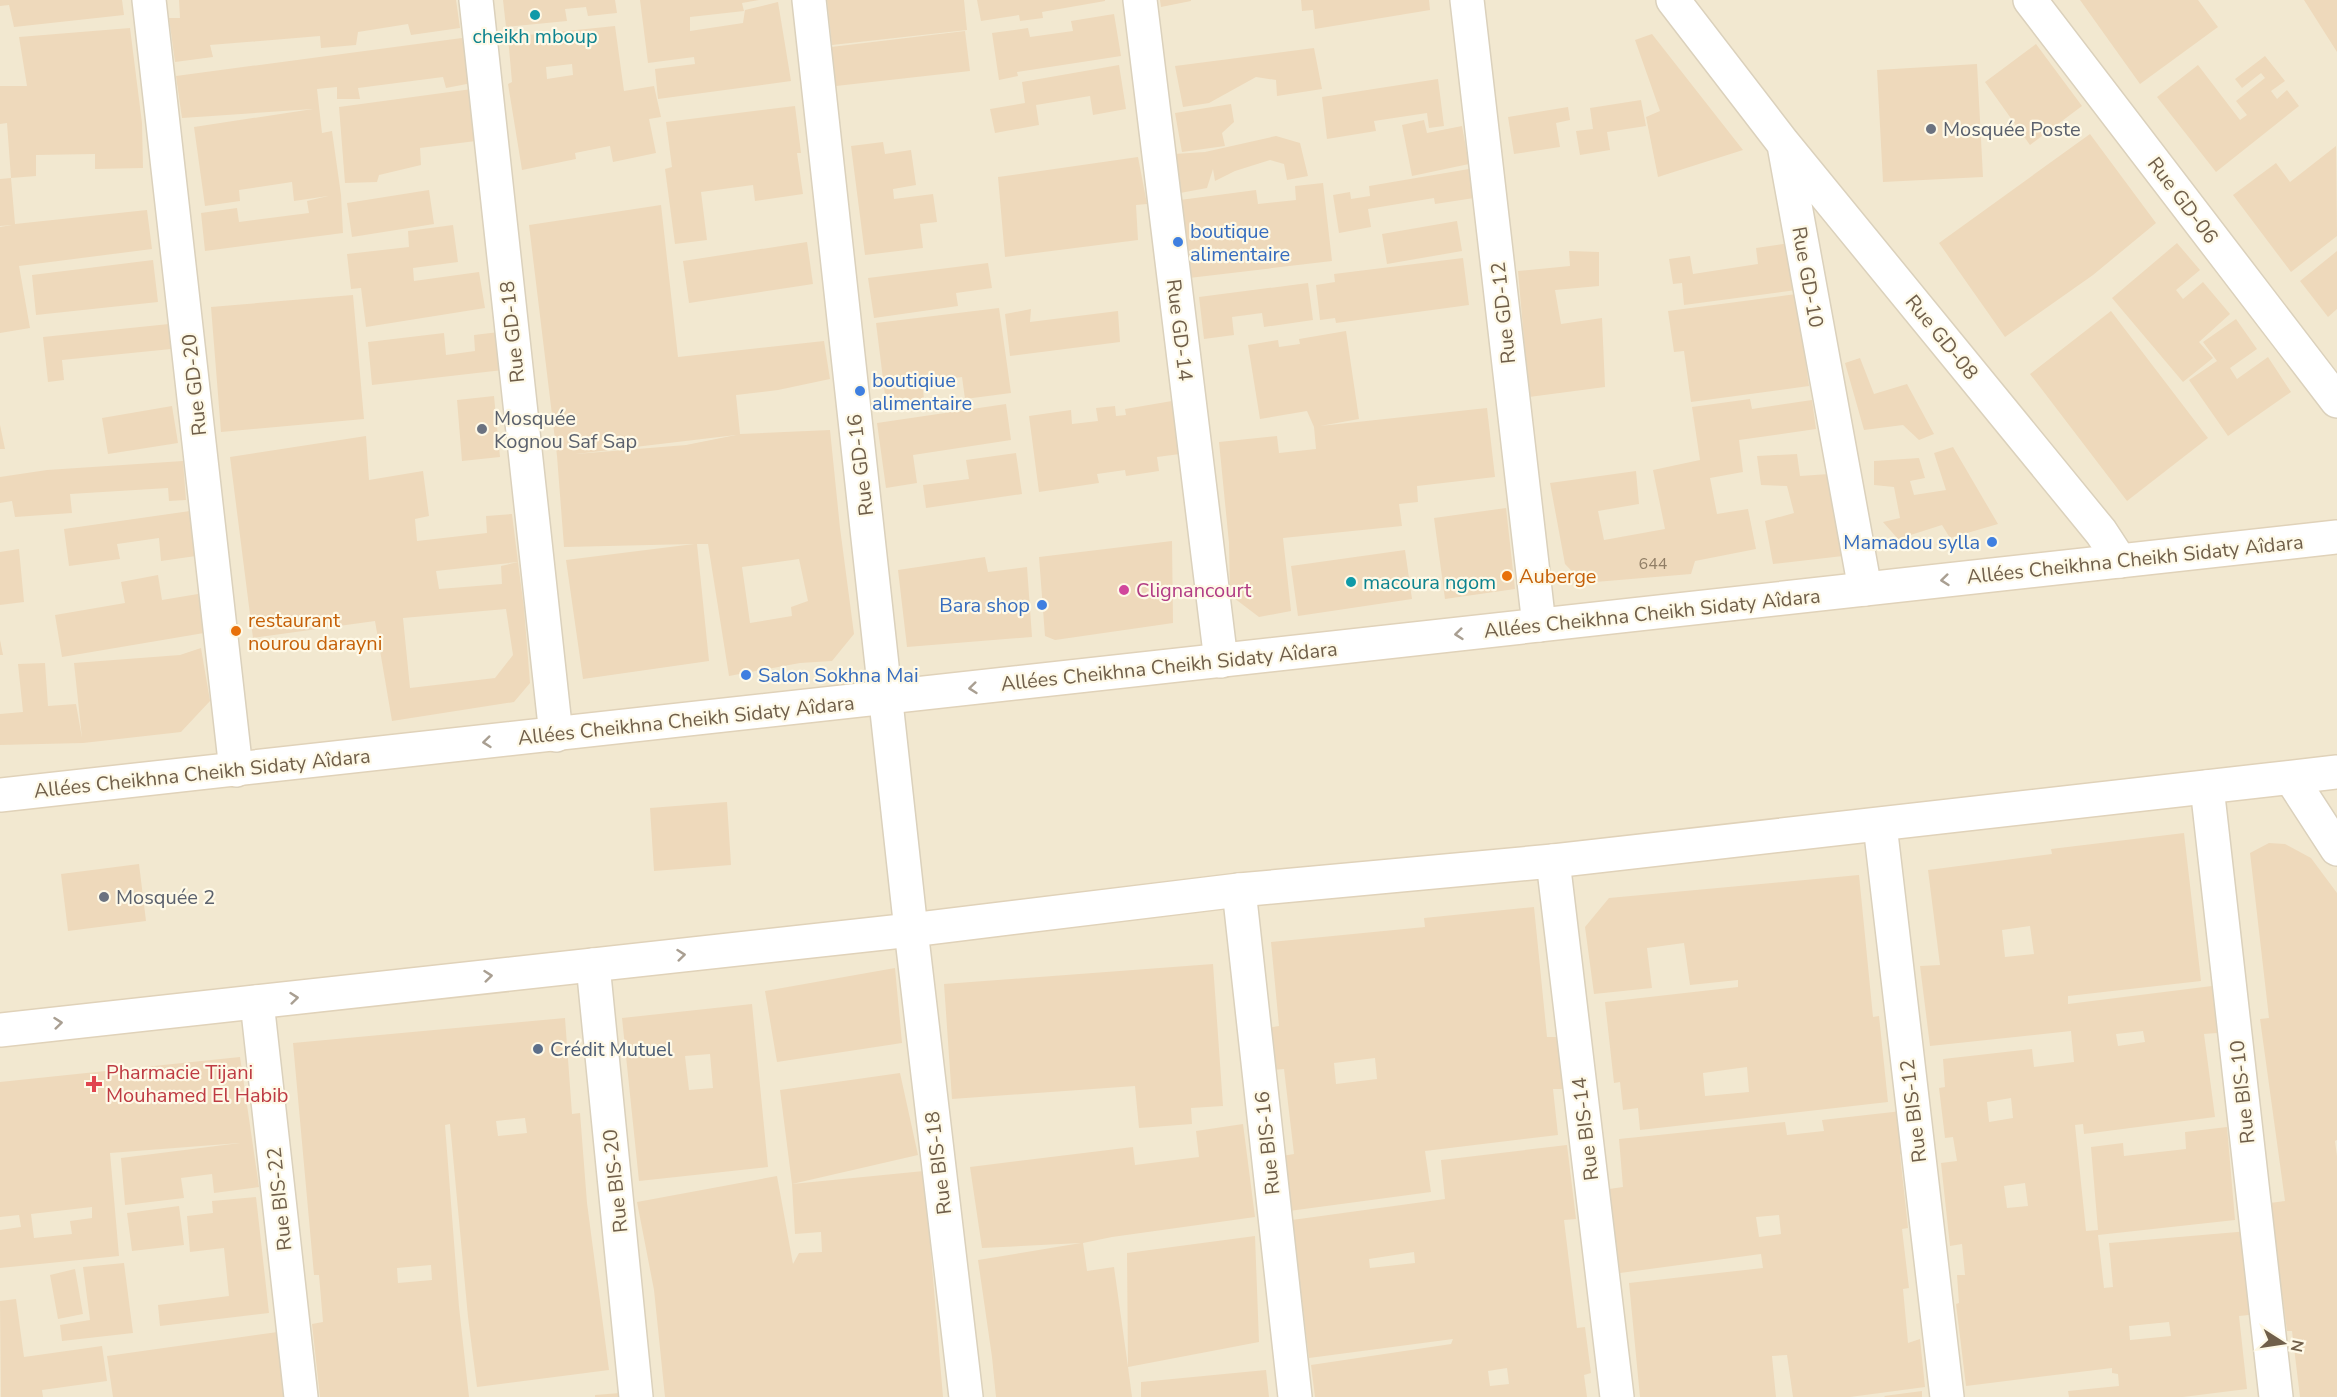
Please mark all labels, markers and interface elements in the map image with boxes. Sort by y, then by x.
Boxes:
marker: cheikh mboup [528,8,542,22]
place label: cheikh mboup [472,23,598,50]
place label: Mosquée Poste [1943,116,2081,143]
marker: Mosquée Poste [1924,122,1938,136]
street label: Rue GD-06 [2141,151,2224,249]
place label: boutique alimentaire [1190,218,1290,268]
street label: Rue GD-10 [1785,224,1830,330]
marker: boutique alimentaire [1171,235,1185,249]
street label: Rue GD-12 [1485,261,1522,365]
street label: Rue GD-14 [1160,278,1199,382]
street label: Rue GD-18 [494,280,531,384]
street label: Rue GD-08 [1899,289,1984,386]
street label: Rue GD-20 [176,333,213,437]
place label: boutiqiue alimentaire [872,367,972,417]
marker: boutiqiue alimentaire [853,384,867,398]
place label: Mosquée Kognou Saf Sap [494,405,637,455]
street label: Rue GD-16 [841,413,880,517]
marker: Mosquée Kognou Saf Sap [475,422,489,436]
street label: Allées Cheikhna Cheikh Sidaty Aîdara [1965,528,2305,591]
place label: Mamadou sylla [1843,529,1980,556]
marker: Mamadou sylla [1985,535,1999,549]
house number: 644 [1639,553,1668,575]
place label: Auberge [1519,563,1597,590]
place label: macoura ngom [1363,569,1496,596]
marker: Auberge [1500,569,1514,583]
one-way arrow [1940,573,1949,586]
marker: macoura ngom [1344,575,1358,589]
place label: Clignancourt [1136,577,1252,604]
street label: Allées Cheikhna Cheikh Sidaty Aîdara [1482,582,1822,645]
marker: Clignancourt [1117,583,1131,597]
place label: Bara shop [939,592,1030,619]
marker: Bara shop [1035,598,1049,612]
place label: restaurant nourou darayni [248,607,382,657]
marker: restaurant nourou darayni [229,624,243,638]
one-way arrow [1454,627,1463,640]
street label: Allées Cheikhna Cheikh Sidaty Aîdara [999,635,1339,698]
place label: Salon Sokhna Mai [758,662,919,689]
marker: Salon Sokhna Mai [739,668,753,682]
one-way arrow [968,681,977,694]
street label: Allées Cheikhna Cheikh Sidaty Aîdara [516,689,856,752]
one-way arrow [482,735,491,748]
street label: Allées Cheikhna Cheikh Sidaty Aîdara [32,742,372,805]
place label: Mosquée 2 [116,884,215,911]
marker: Mosquée 2 [97,890,111,904]
one-way arrow [677,949,686,962]
one-way arrow [483,971,492,983]
one-way arrow [289,992,298,1005]
one-way arrow [54,1018,63,1030]
place label: Crédit Mutuel [550,1036,673,1063]
street label: Rue BIS-10 [2224,1039,2261,1145]
marker: Crédit Mutuel [531,1042,545,1056]
street label: Rue BIS-12 [1894,1058,1933,1164]
place label: Pharmacie Tijani Mouhamed El Habib [106,1059,288,1109]
street label: Rue BIS-14 [1566,1076,1605,1182]
marker: Pharmacie Tijani Mouhamed El Habib [87,1077,101,1091]
street label: Rue BIS-16 [1249,1090,1286,1196]
street label: Rue BIS-18 [919,1110,958,1216]
street label: Rue BIS-20 [597,1128,634,1234]
street label: Rue BIS-22 [261,1146,298,1252]
north arrow [2253,1313,2313,1373]
text: N [2285,1338,2309,1354]

